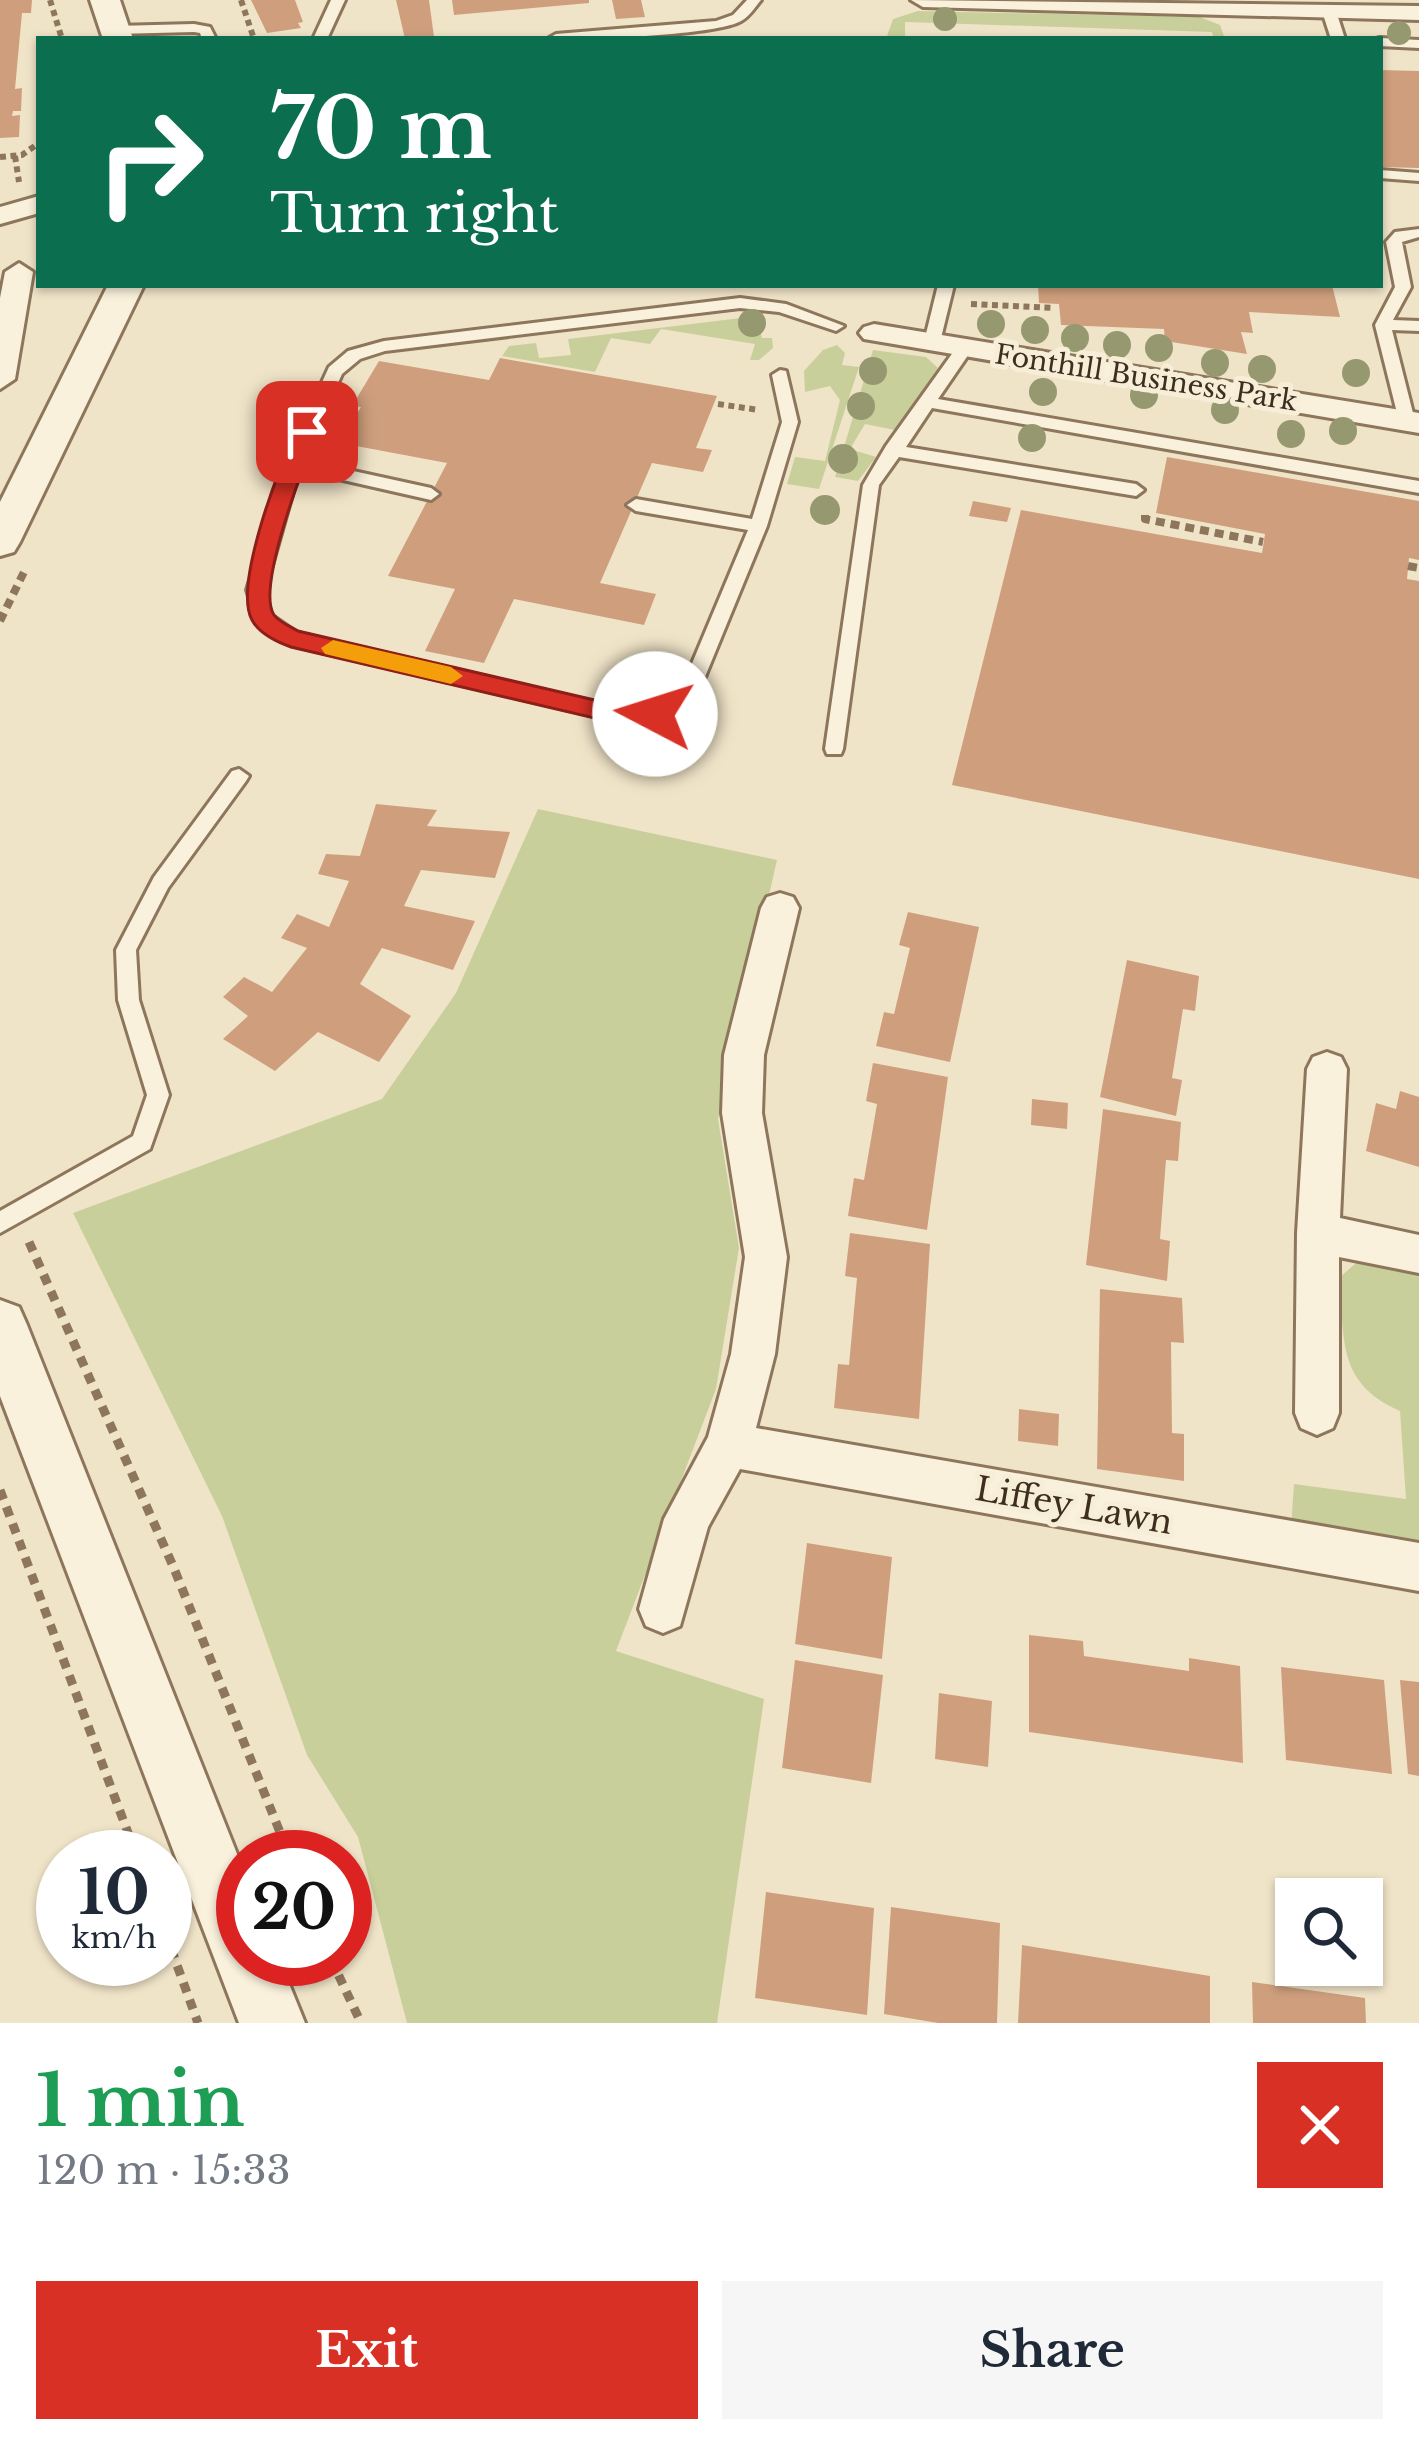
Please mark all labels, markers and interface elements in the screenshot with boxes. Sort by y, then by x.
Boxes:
text: 70 m [270,77,492,181]
icon: right [72,84,228,240]
text: Turn right [270,180,559,247]
street label: Fonthill Business Park [993,337,1300,418]
pin [256,381,358,483]
icon: arrive [274,399,340,465]
position arrow [592,651,718,777]
street label: Liffey Lawn [972,1468,1176,1543]
speed limit sign: 20 [216,1830,372,1986]
text: 10 [78,1856,150,1930]
map controls [1275,1878,1383,1986]
button: search [1275,1878,1383,1986]
text: km/h [71,1919,157,1956]
text: 1 min [36,2056,245,2145]
button: close [1257,2062,1383,2188]
text: 120 m · 15:33 [36,2146,291,2195]
button: Exit [36,2281,698,2419]
button: Share [722,2281,1383,2419]

